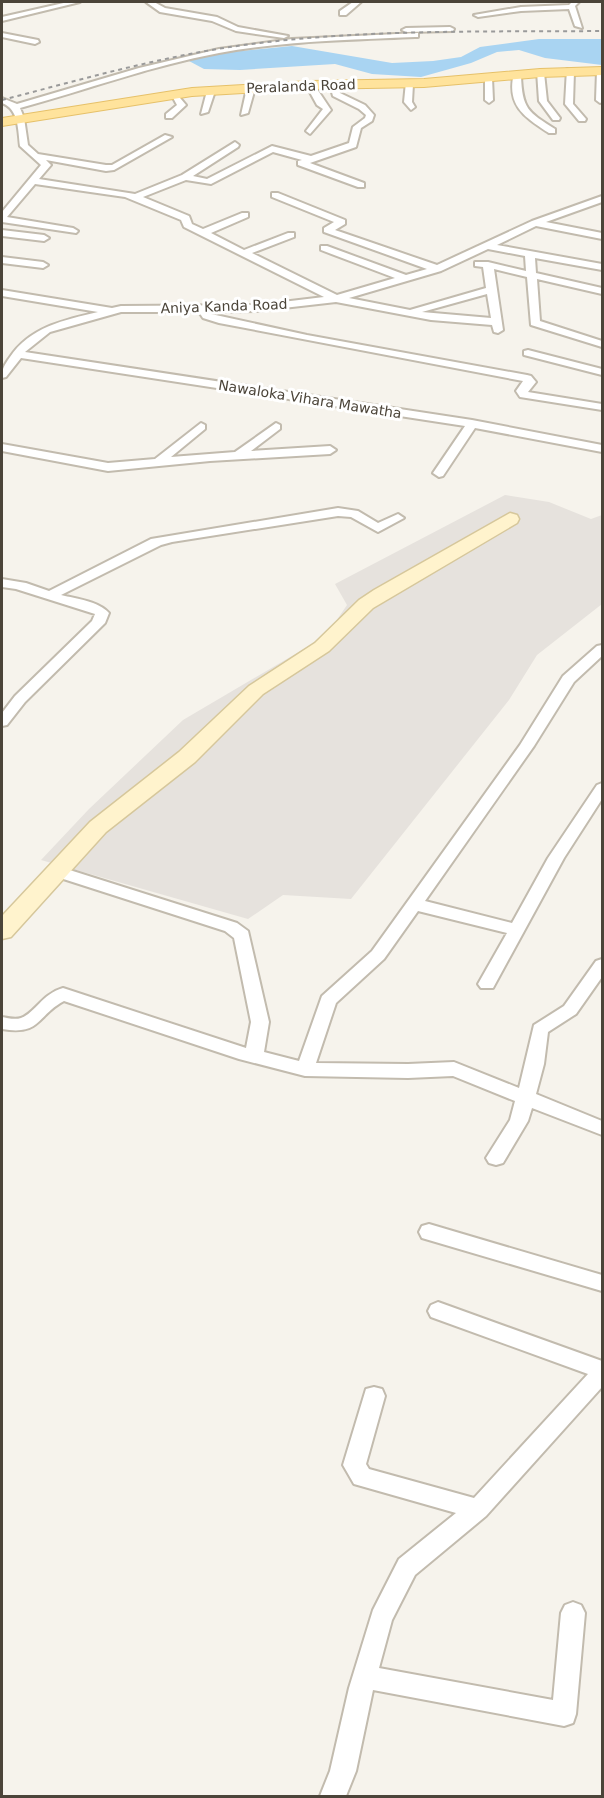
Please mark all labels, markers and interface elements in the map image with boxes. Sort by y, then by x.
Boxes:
street label: Peralanda Road [246,76,356,96]
street label: Aniya Kanda Road [160,296,288,316]
street label: Nawaloka Vihara Mawatha [217,377,403,421]

